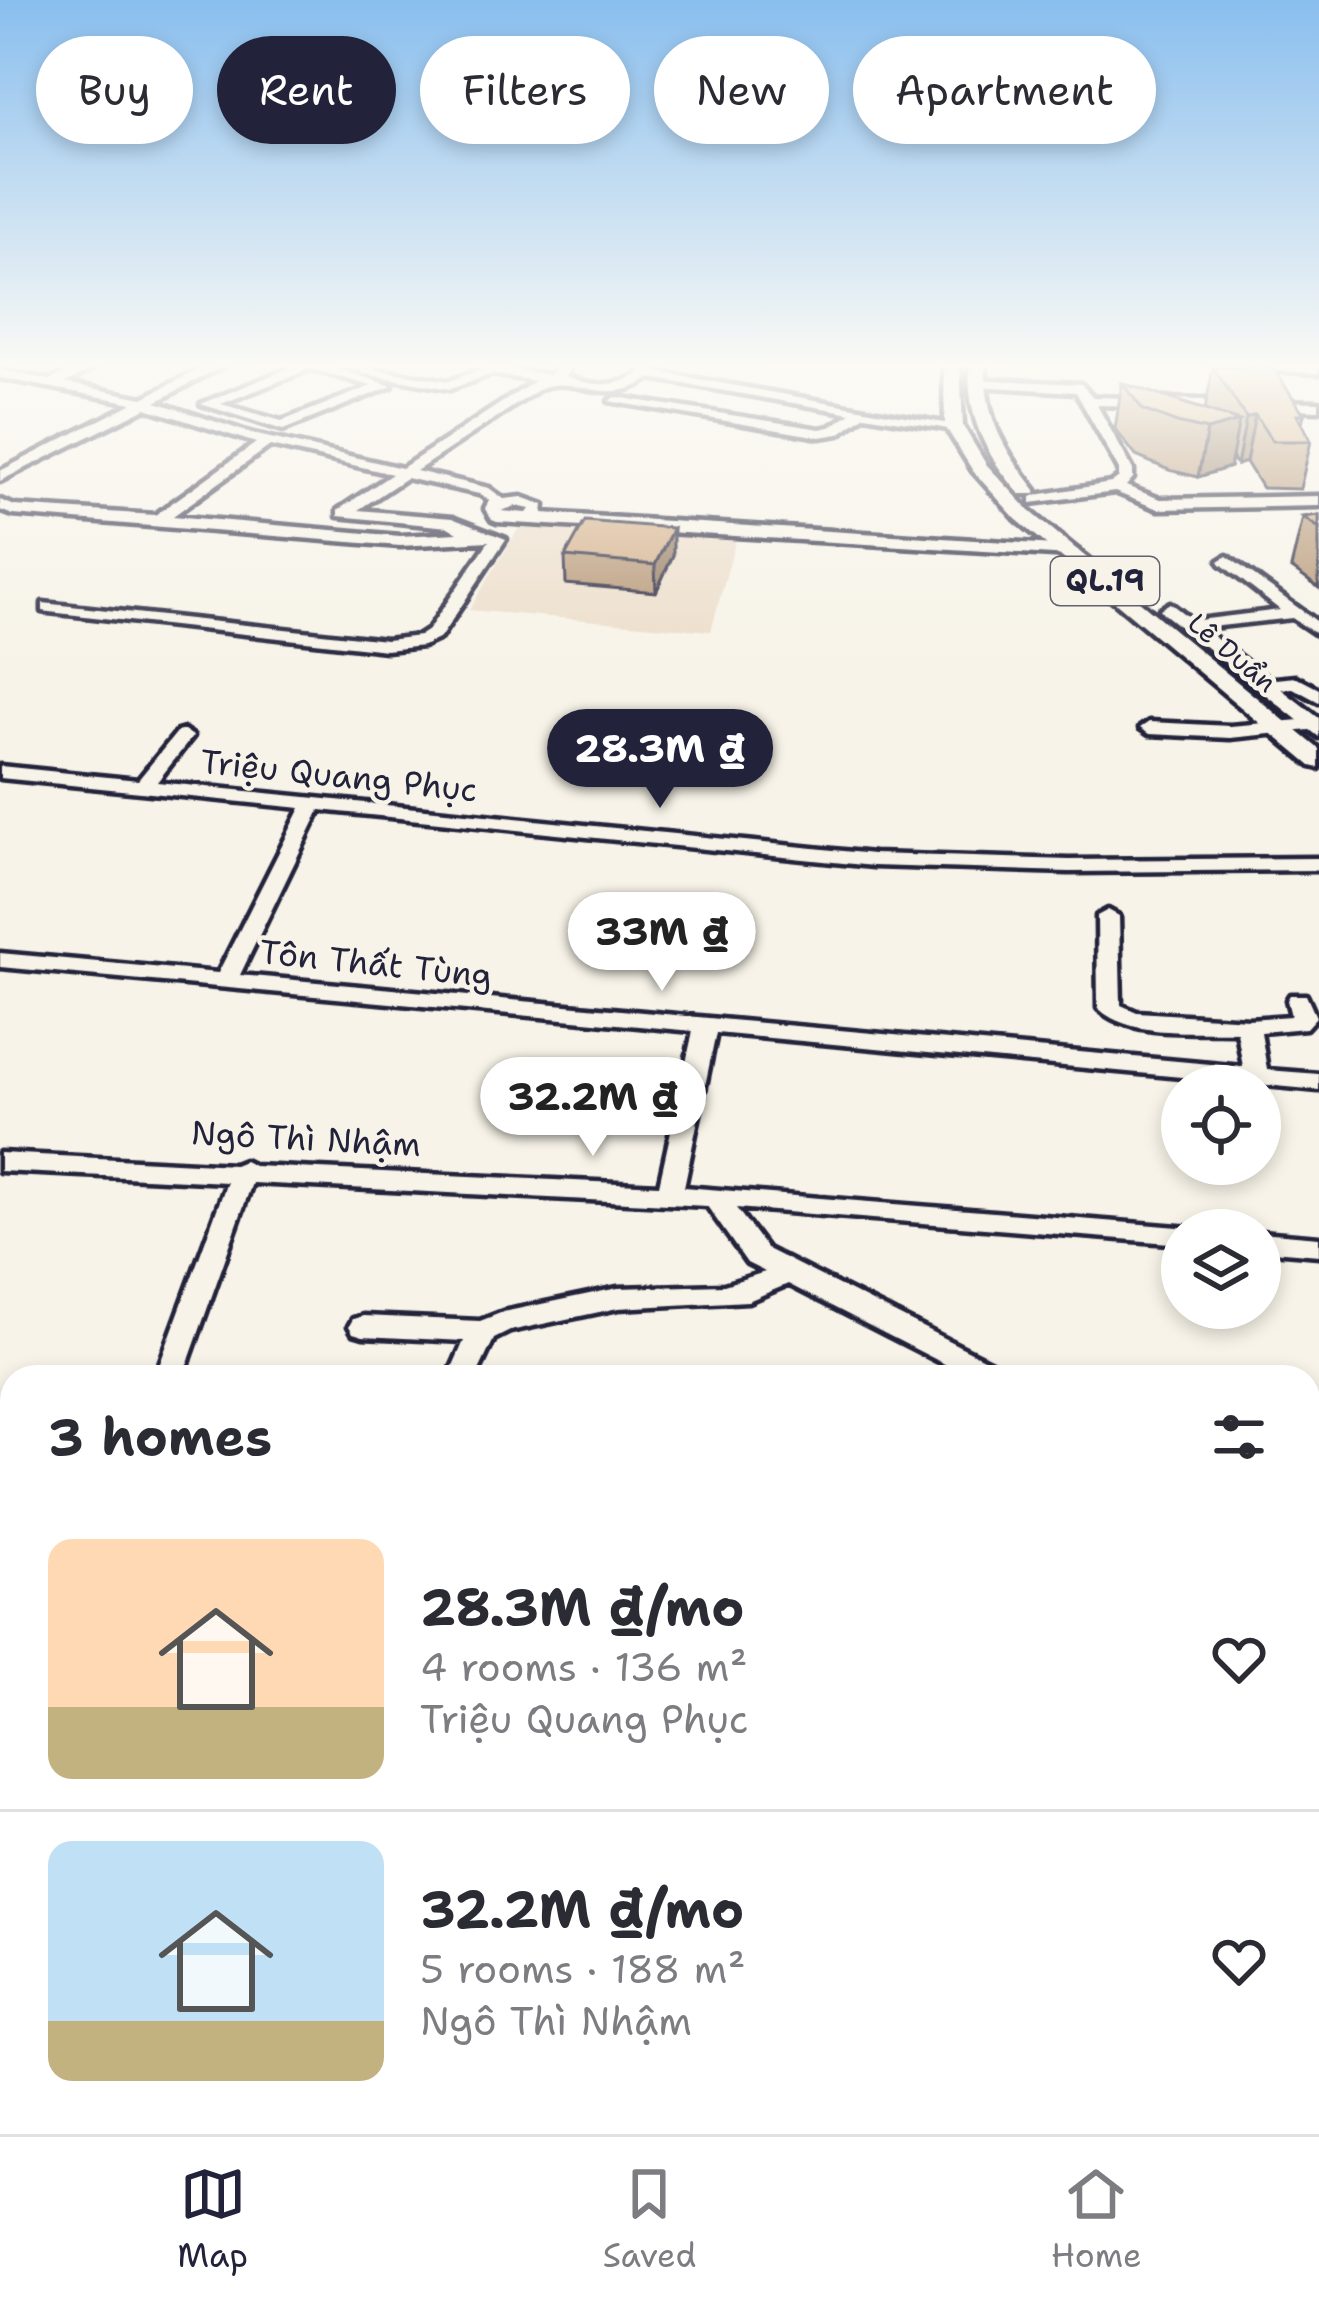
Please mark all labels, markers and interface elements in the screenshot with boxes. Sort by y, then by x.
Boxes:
chip: Buy [36,36,193,144]
chip: Rent [217,36,396,144]
chip: Filters [420,36,630,144]
chip: New [654,36,829,144]
chip: Apartment [853,36,1156,144]
road number: QL.19 [1051,557,1159,605]
street label: Lê Duẩn [1180,605,1285,701]
pin: 28.3M ₫ [549,709,771,811]
text: 28.3M ₫ [574,722,746,774]
street label: Triệu Quang Phục [198,739,480,812]
pin: 33M ₫ [578,892,746,994]
text: 33M ₫ [595,905,729,957]
street label: Tôn Thất Tùng [258,929,494,998]
pin: 32.2M ₫ [482,1057,704,1159]
map controls [1161,1065,1281,1329]
button: locate [1161,1065,1281,1185]
text: 32.2M ₫ [507,1070,679,1122]
street label: Ngô Thì Nhậm [190,1110,422,1167]
button: layers [1161,1209,1281,1329]
text: 3 homes [48,1403,272,1471]
icon: filters [1206,1404,1272,1470]
text: 28.3M ₫/mo [420,1573,744,1641]
icon: home [144,1587,288,1731]
icon: heart [1206,1626,1272,1692]
text: 4 rooms · 136 m² [420,1641,747,1693]
text: Triệu Quang Phục [420,1693,749,1745]
text: 32.2M ₫/mo [420,1875,744,1943]
icon: home [144,1889,288,2033]
icon: heart [1206,1928,1272,1994]
text: 5 rooms · 188 m² [420,1943,745,1995]
text: Ngô Thì Nhậm [420,1995,692,2047]
tab: Map [177,2161,248,2278]
tab: Saved [603,2161,696,2278]
tab: Home [1051,2161,1142,2278]

